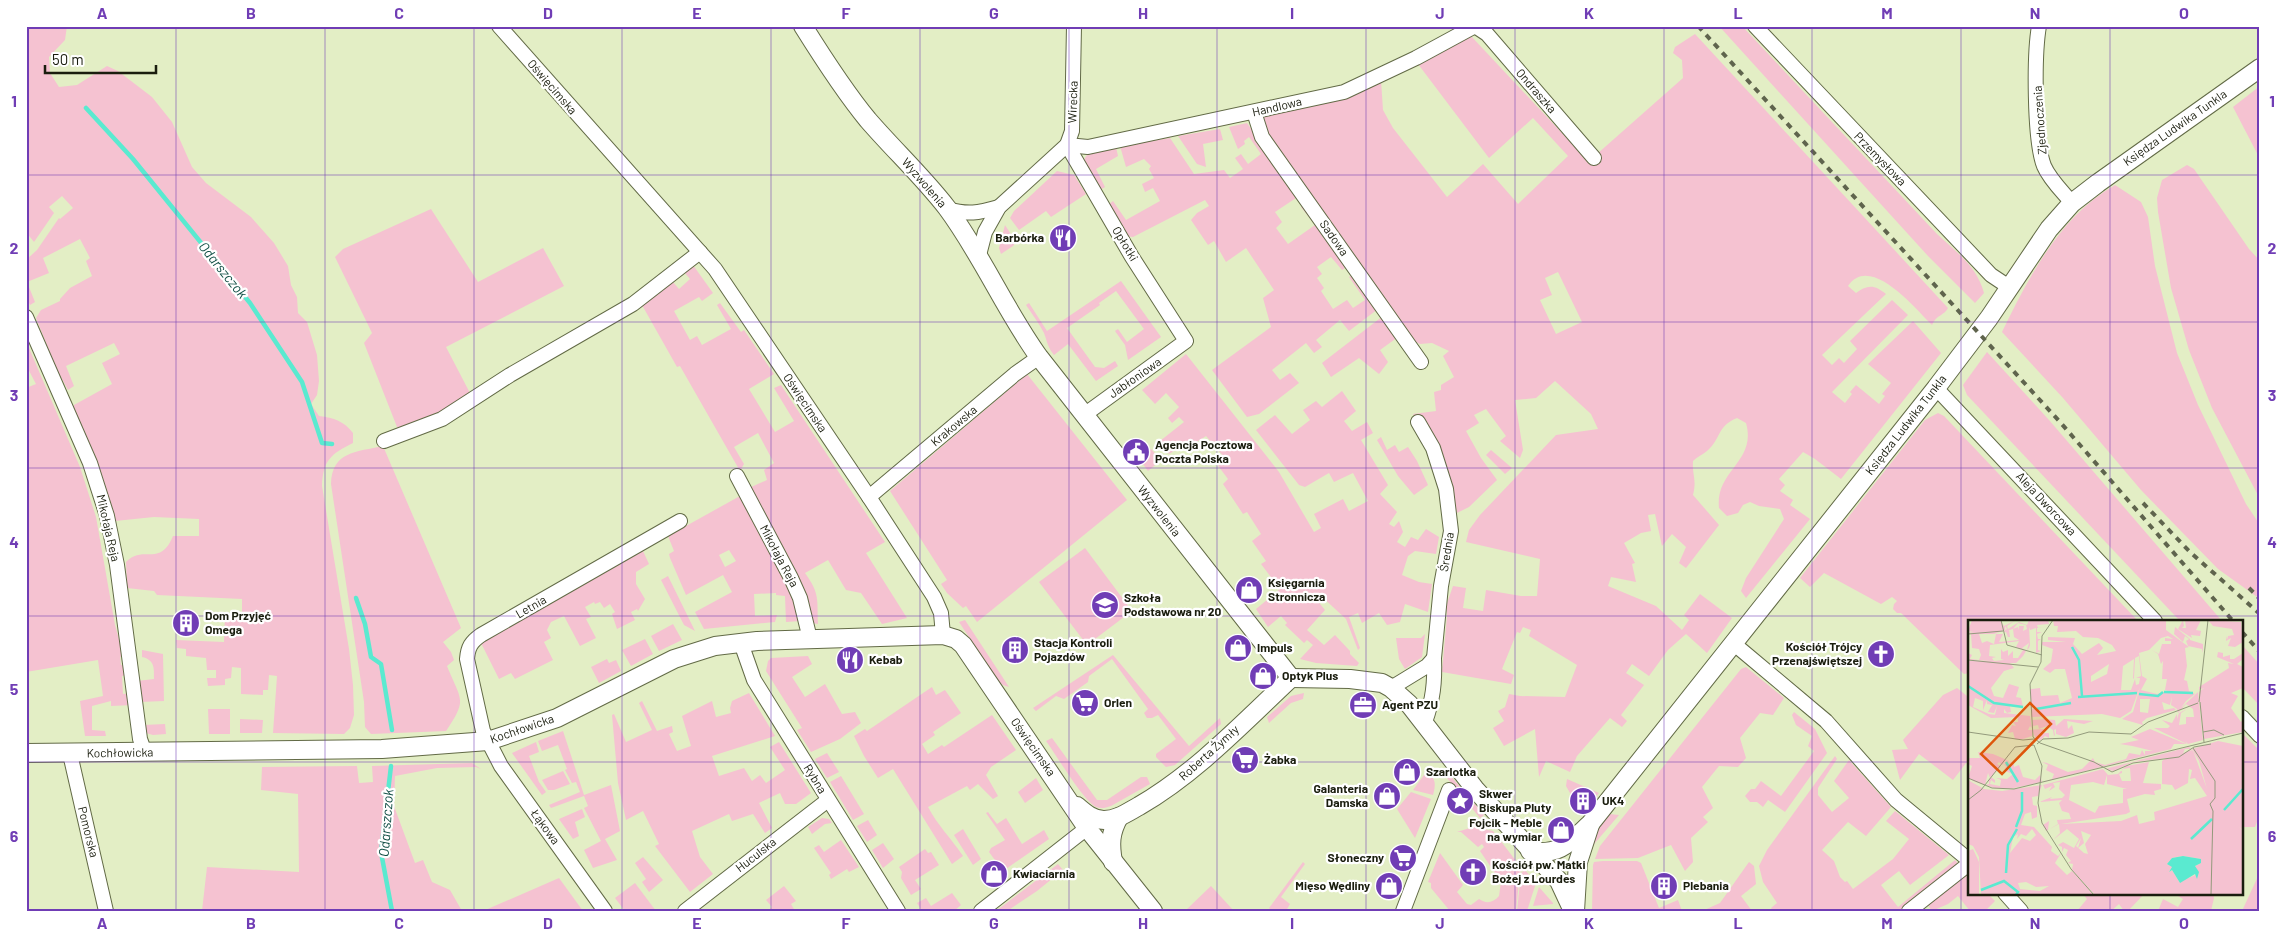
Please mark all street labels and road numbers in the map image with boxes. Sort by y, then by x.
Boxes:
street label: Oświęcimska [525,56,580,117]
street label: Ondraszka [1514,65,1560,115]
street label: Wirecka [1064,80,1080,123]
street label: Zjednoczenia [2030,85,2048,155]
street label: Księdza Ludwika Tunkla [2120,86,2229,168]
street label: Handlowa [1251,94,1303,119]
street label: Przemysłowa [1852,129,1910,188]
street label: Wyzwolenia [899,155,950,210]
street label: Sadowa [1317,217,1352,258]
street label: Opłotki [1110,224,1142,263]
street label: Jabłoniowa [1106,354,1163,400]
street label: Oświęcimska [781,370,831,435]
street label: Księdza Ludwika Tunkla [1862,372,1949,477]
street label: Krakowska [927,402,979,449]
street label: Aleja Dworcowa [2014,469,2080,538]
street label: Wyzwolenia [1135,482,1184,539]
street label: Mikołaja Reja [94,493,123,563]
street label: Mikołaja Reja [758,522,802,589]
street label: Średnia [1436,531,1456,573]
street label: Letnia [513,592,548,620]
street label: Kochłowicka [488,711,556,746]
street label: Oświęcimska [1009,715,1059,778]
street label: Roberta Żymły [1175,721,1242,783]
street label: Kochłowicka [86,744,153,760]
street label: Rybna [801,761,830,796]
street label: Pomorska [76,805,102,859]
street label: Łąkowa [528,805,563,847]
street label: Huculska [732,834,778,874]

